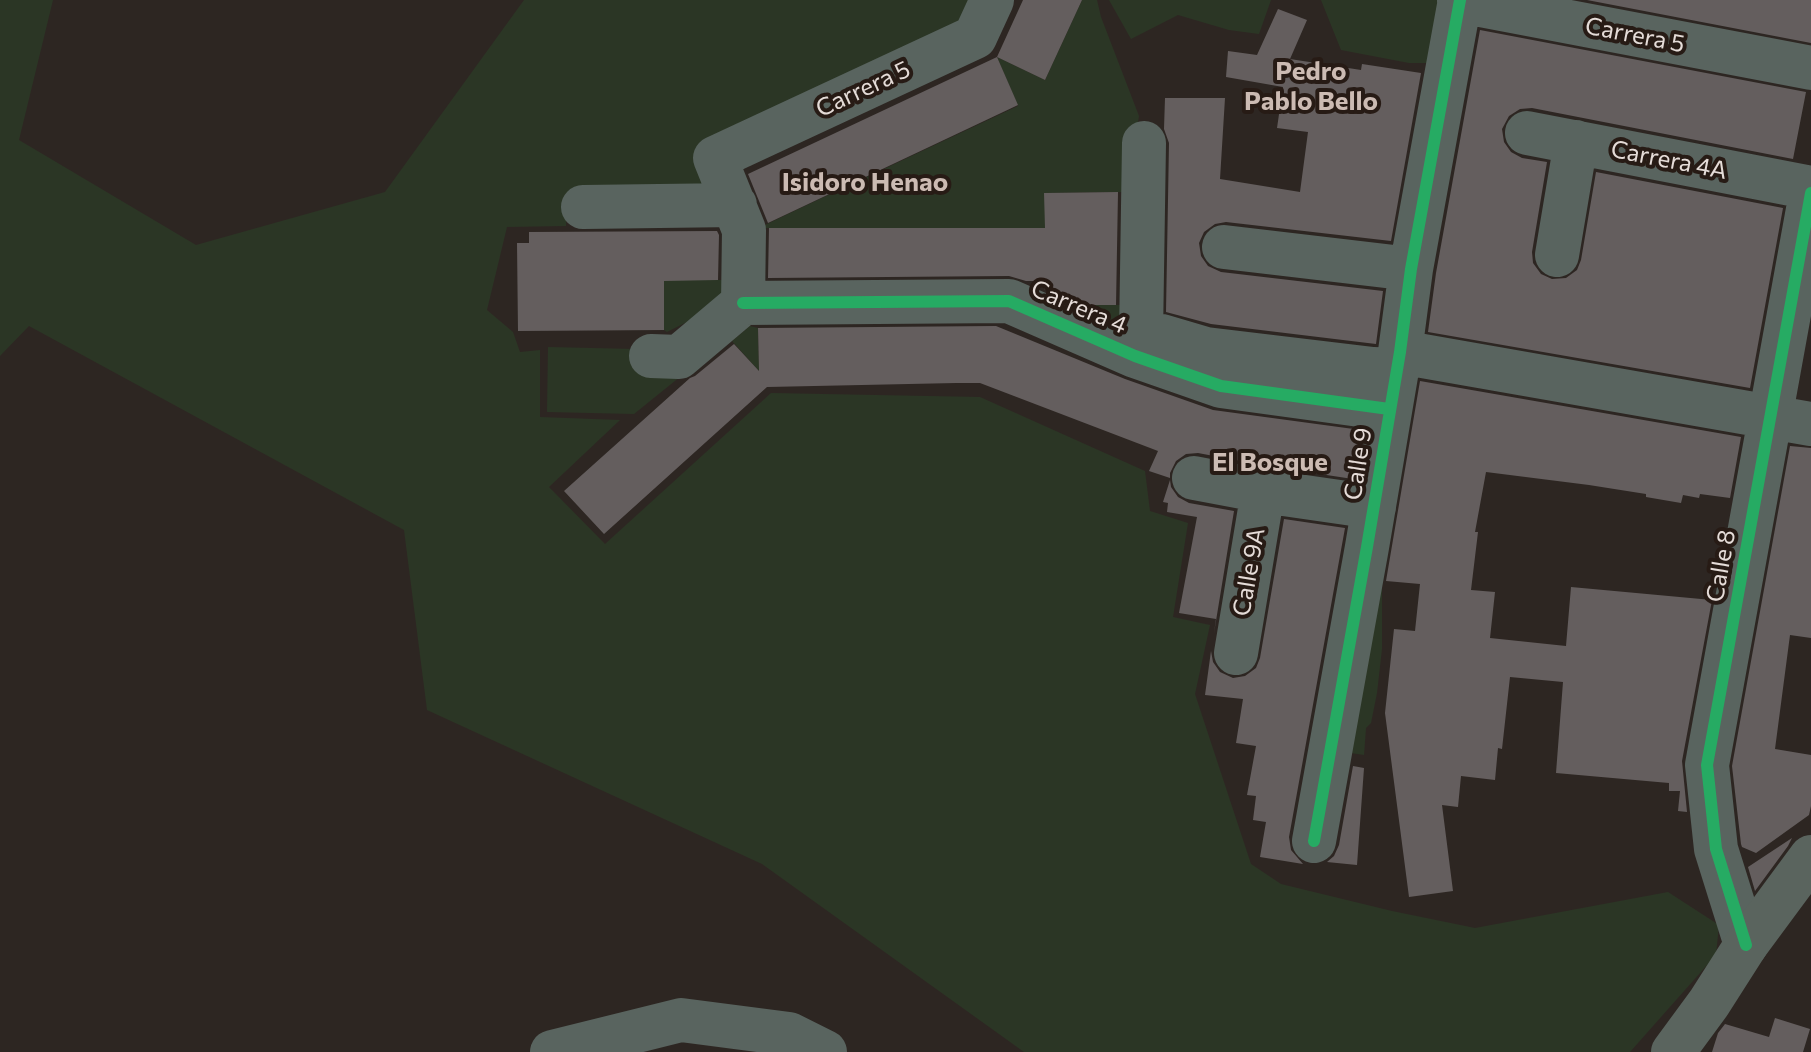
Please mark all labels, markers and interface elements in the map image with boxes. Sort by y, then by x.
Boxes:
street label: Carrera 5 [1583,11,1687,59]
street label: Carrera 5 [811,55,915,123]
district label: Pedro Pablo Bello [1244,55,1378,116]
street label: Carrera 4A [1608,135,1730,185]
district label: Isidoro Henao [782,166,948,198]
street label: Carrera 4 [1027,274,1131,340]
street label: Calle 9 [1338,426,1378,502]
district label: El Bosque [1212,446,1328,478]
street label: Calle 9A [1227,526,1271,618]
street label: Calle 8 [1700,528,1742,604]

